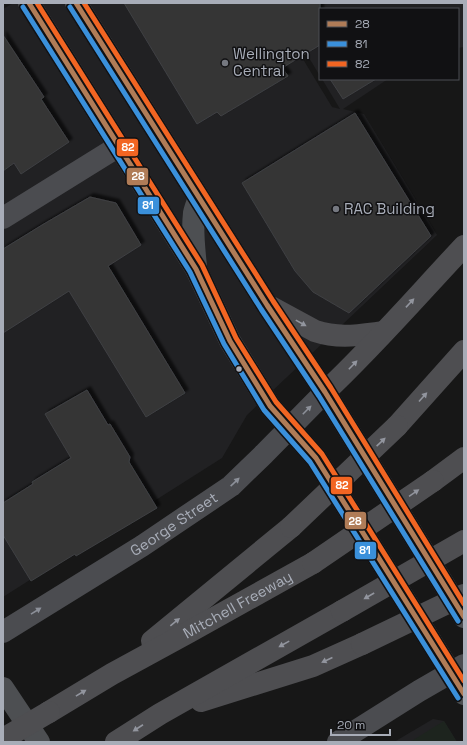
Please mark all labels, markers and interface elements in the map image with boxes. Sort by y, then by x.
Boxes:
legend [319,8,459,80]
text: 28 [355,16,370,32]
text: 81 [355,36,368,52]
place label: Wellington Central [233,44,310,80]
text: 82 [355,56,370,72]
marker: Wellington Central [220,58,230,68]
line badge: 82 [116,138,139,157]
text: 82 [121,140,135,154]
line badge: 28 [126,167,149,186]
text: 28 [131,169,145,183]
line badge: 81 [137,196,160,215]
text: 81 [142,198,154,212]
place label: RAC Building [344,199,435,218]
marker: RAC Building [331,204,341,214]
one-way arrow [406,298,415,308]
one-way arrow [295,320,307,327]
one-way arrow [348,360,357,370]
unlabelled marker [234,364,244,374]
one-way arrow [419,392,428,402]
one-way arrow [302,405,312,415]
one-way arrow [376,438,385,447]
line badge: 82 [330,476,353,495]
one-way arrow [230,478,239,487]
text: 82 [335,478,349,492]
street label: George Street [126,488,221,560]
one-way arrow [409,489,420,497]
line badge: 28 [344,511,367,530]
text: 28 [348,514,362,528]
line badge: 81 [354,541,377,560]
text: 81 [359,543,371,557]
street label: Mitchell Freeway [179,566,295,642]
one-way arrow [364,592,375,599]
one-way arrow [30,608,42,615]
one-way arrow [170,618,180,627]
one-way arrow [278,641,290,648]
one-way arrow [321,657,332,663]
one-way arrow [75,689,86,697]
scale bar [331,711,390,737]
text: 20 m [337,717,365,733]
one-way arrow [133,724,143,732]

